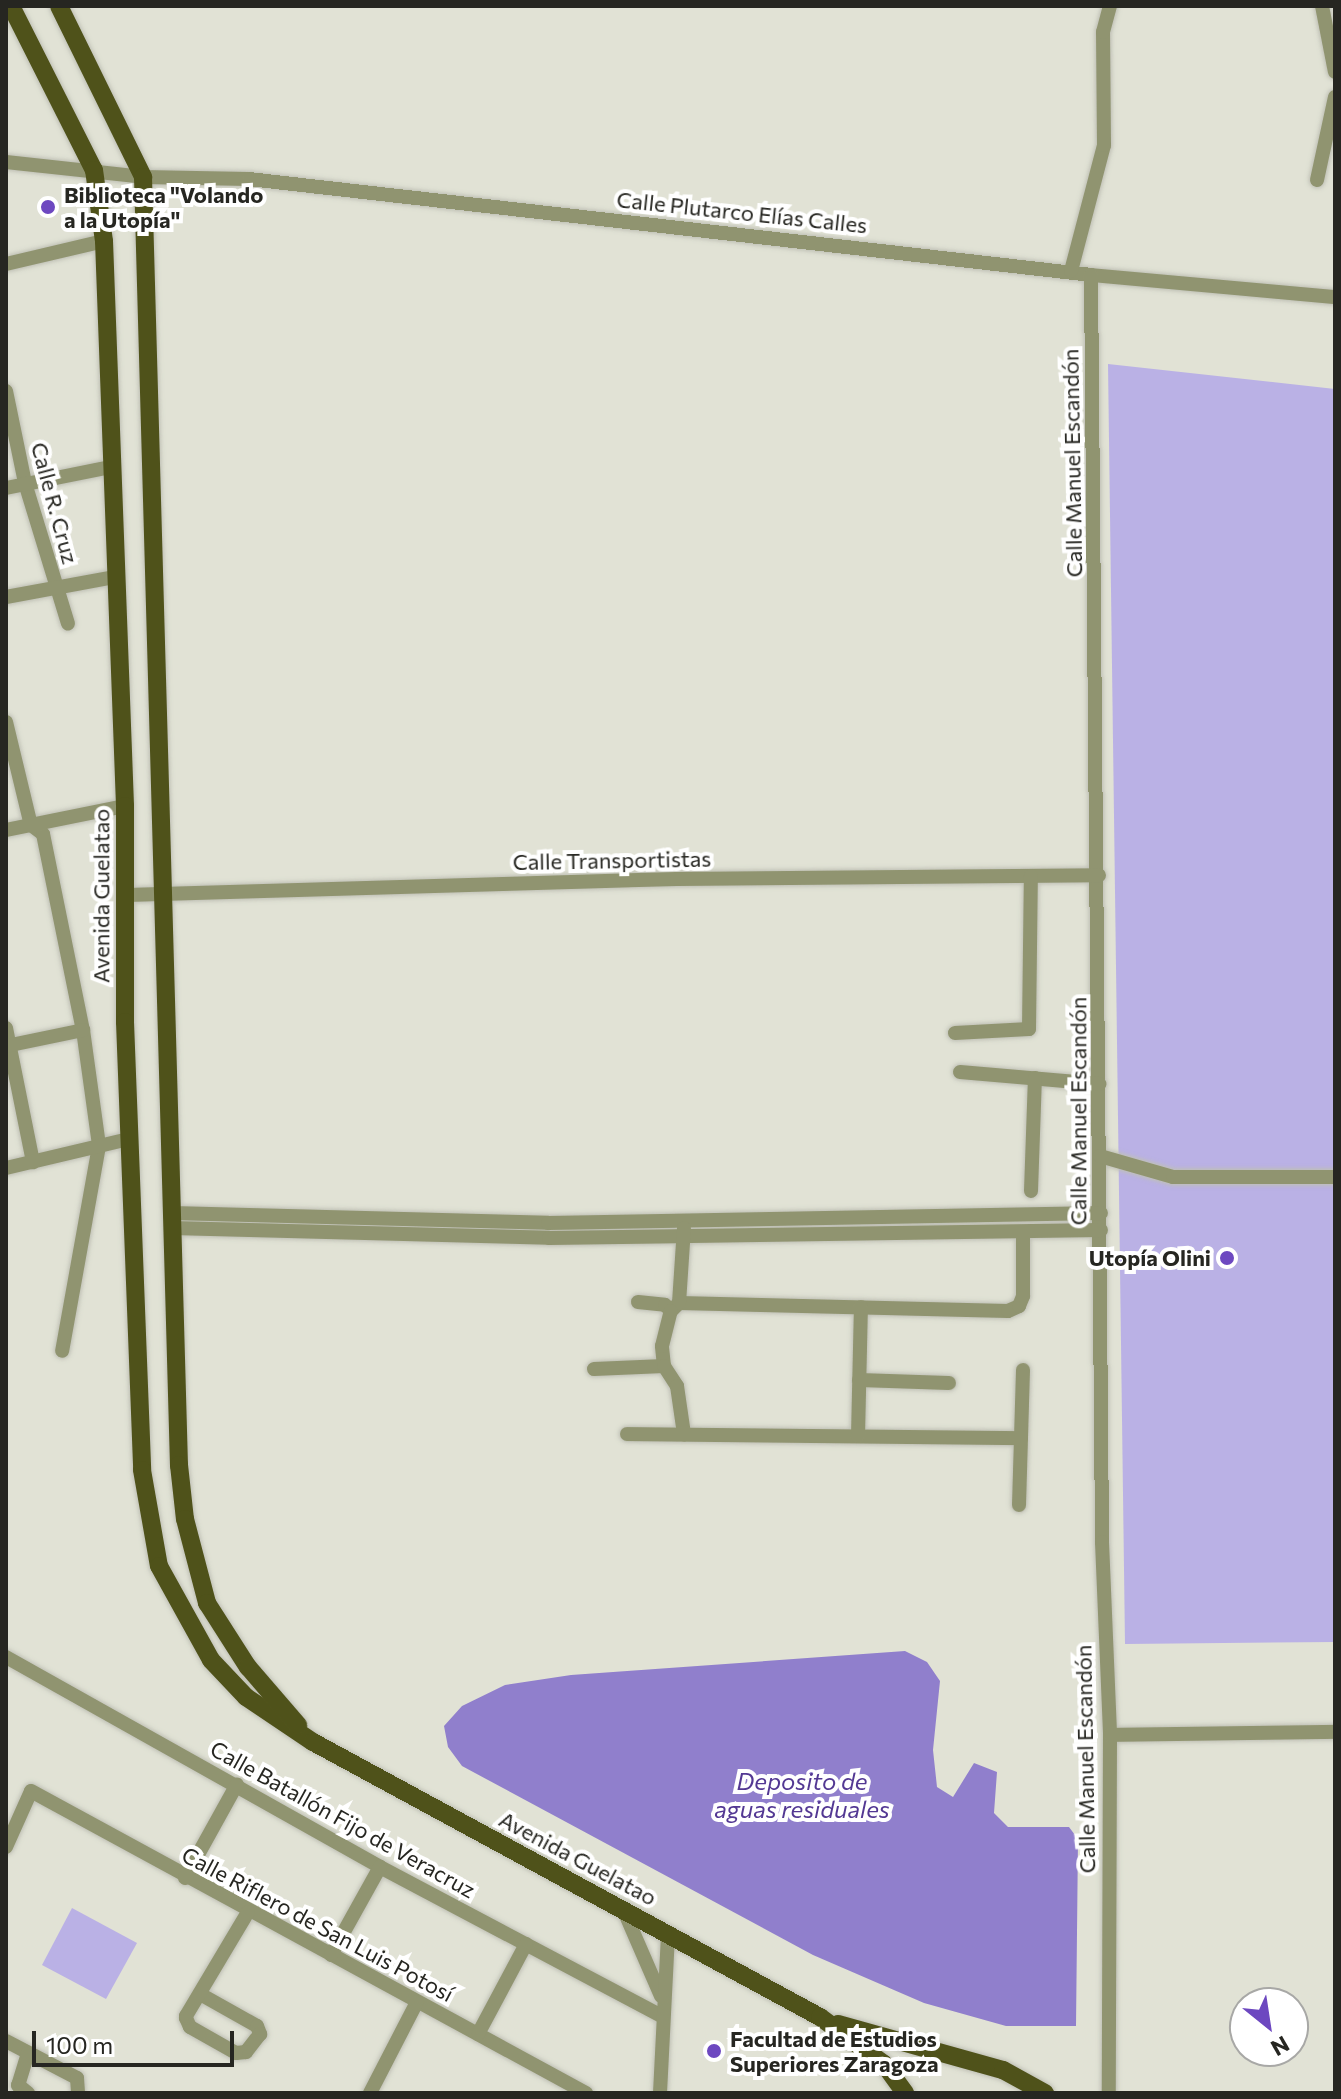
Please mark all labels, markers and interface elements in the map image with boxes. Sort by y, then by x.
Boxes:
place label: Biblioteca "Volando a la Utopía" [64,181,263,232]
street label: Calle Plutarco Elías Calles [615,186,869,238]
marker: Biblioteca "Volando a la Utopía" [39,198,57,216]
street label: Calle Manuel Escandón [1057,348,1087,578]
street label: Calle R. Cruz [26,439,84,567]
street label: Avenida Guelatao [88,809,114,983]
street label: Calle Transportistas [512,845,712,875]
street label: Calle Manuel Escandón [1065,997,1091,1225]
place label: Utopía Olini [1089,1245,1211,1271]
marker: Utopía Olini [1218,1249,1236,1267]
street label: Calle Manuel Escandón [1070,1644,1100,1874]
street label: Calle Batallón Fijo de Veracruz [206,1735,480,1903]
water label: Deposito de aguas residuales [714,1767,890,1823]
street label: Avenida Guelatao [495,1805,661,1911]
street label: Calle Riflero de San Luis Potosí [178,1841,458,2007]
north arrow [1229,1987,1309,2067]
scale bar [36,2015,238,2065]
place label: Facultad de Estudios Superiores Zaragoza [730,2025,939,2076]
text: 100 m [46,2030,113,2059]
text: N [1266,2031,1294,2062]
marker: Facultad de Estudios Superiores Zaragoza [705,2042,723,2060]

